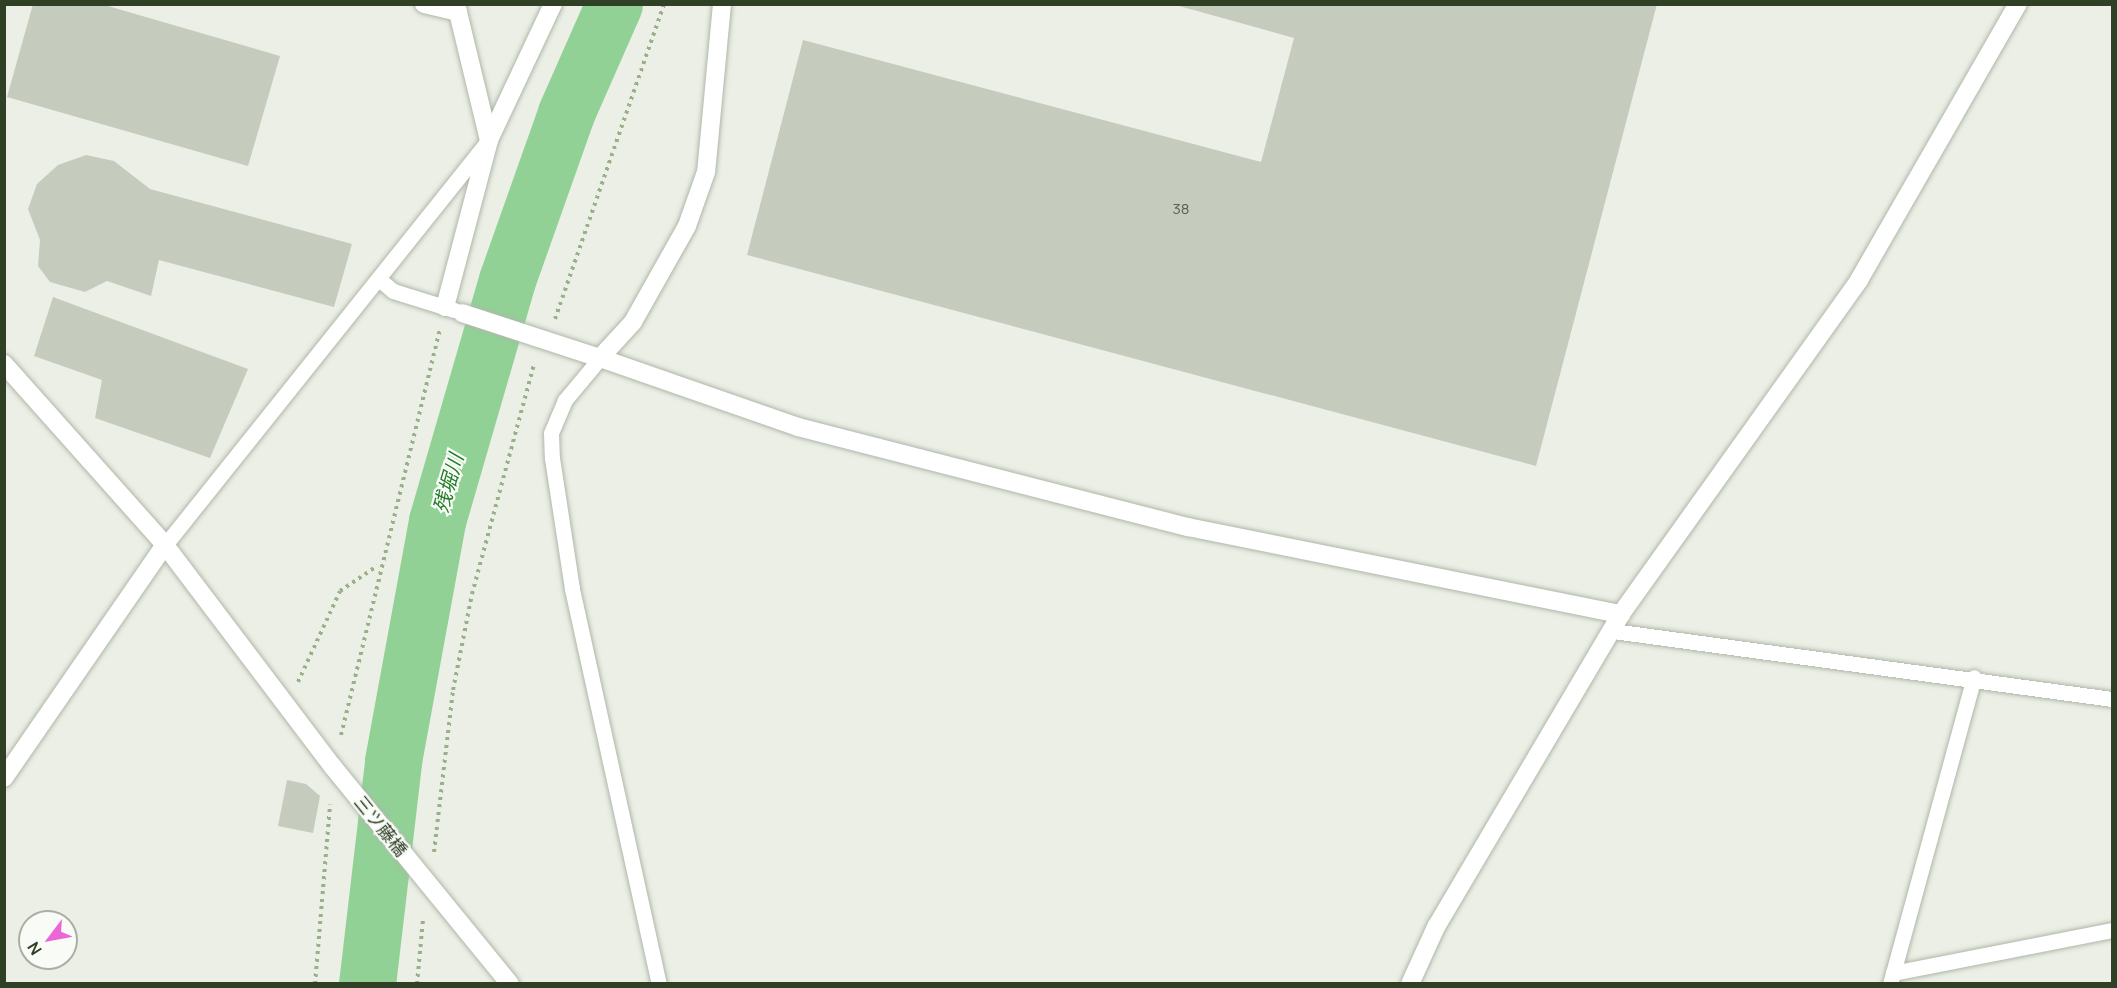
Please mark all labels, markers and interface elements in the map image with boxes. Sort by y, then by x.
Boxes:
house number: 38 [1172,200,1190,218]
water label: 残堀川 [428,451,468,515]
street label: 三ツ藤橋 [350,791,412,861]
north arrow [18,910,78,970]
text: N [22,938,47,959]

